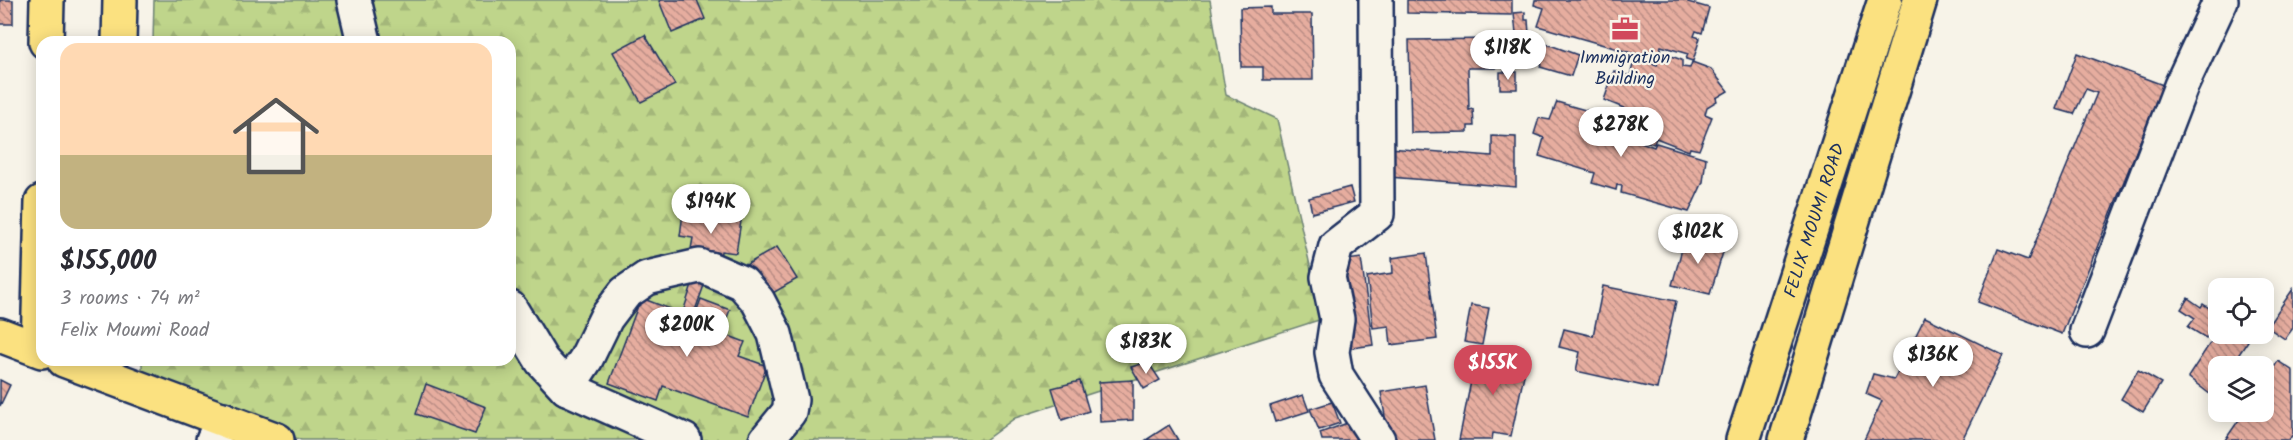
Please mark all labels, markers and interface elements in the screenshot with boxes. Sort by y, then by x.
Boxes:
office icon: Immigration Building [1610,14,1640,44]
pin: $118K [1466,30,1550,81]
text: $118K [1484,33,1532,65]
place label: Immigration Building [1580,44,1670,94]
icon: home [222,82,330,190]
pin: $278K [1579,107,1663,158]
text: $278K [1593,110,1649,142]
street label: FELIX MOUMI ROAD [1777,139,1854,302]
pin: $194K [669,184,753,235]
text: $194K [686,187,736,219]
pin: $102K [1656,214,1740,265]
text: $102K [1672,217,1724,249]
text: $155,000 [60,241,156,283]
map controls [2208,278,2274,422]
button: locate [2208,278,2274,344]
text: 3 rooms · 74 m² [60,283,200,315]
pin: $200K [645,307,729,358]
text: $200K [659,310,715,342]
text: Felix Moumi Road [60,315,209,347]
pin: $183K [1104,324,1188,375]
text: $183K [1120,327,1172,359]
pin: $136K [1891,337,1975,388]
text: $136K [1907,340,1959,372]
pin: $155K [1451,345,1535,396]
text: $155K [1468,348,1518,380]
button: layers [2208,356,2274,422]

